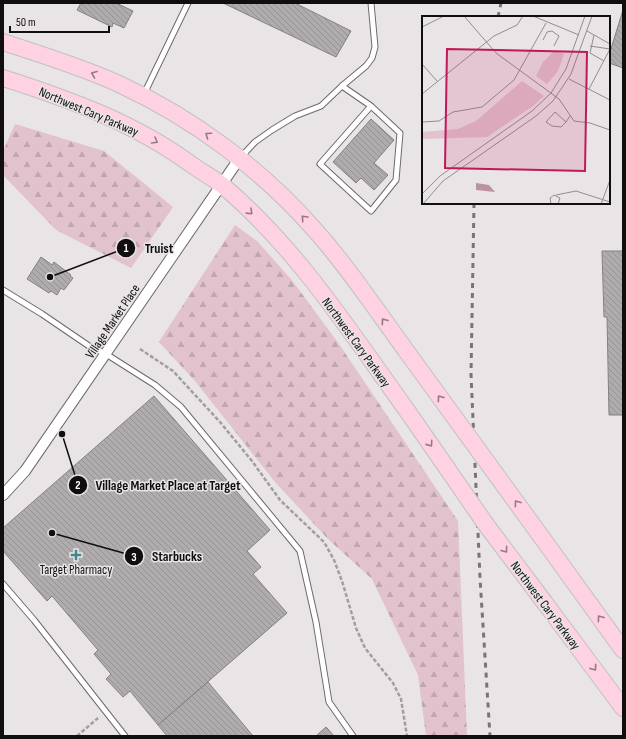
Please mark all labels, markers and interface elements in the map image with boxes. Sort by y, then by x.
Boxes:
scale bar [10,8,109,34]
text: 50 m [16,15,36,30]
inset map [422,16,610,204]
one-way arrow [90,70,97,78]
street label: Northwest Cary Parkway [36,84,141,140]
one-way arrow [205,132,212,140]
one-way arrow [151,136,158,143]
one-way arrow [245,207,253,215]
one-way arrow [301,215,309,223]
callout: Truist [116,235,181,261]
text: Truist [145,240,174,257]
text: 1 [124,241,129,256]
street label: Village Market Place [82,281,144,362]
street label: Northwest Cary Parkway [318,295,394,390]
one-way arrow [382,318,389,325]
one-way arrow [438,395,445,402]
one-way arrow [425,440,433,447]
callout: Village Market Place at Target [68,472,249,498]
text: Village Market Place at Target [95,477,241,494]
text: 2 [75,478,81,493]
one-way arrow [514,500,522,507]
callout: Starbucks [124,543,210,569]
one-way arrow [500,546,508,553]
text: Starbucks [152,548,202,565]
marker: Target Pharmacy [71,550,81,560]
text: 3 [131,550,137,565]
street label: Northwest Cary Parkway [507,558,584,653]
place label: Target Pharmacy [40,562,112,578]
one-way arrow [598,616,605,623]
one-way arrow [589,663,596,670]

